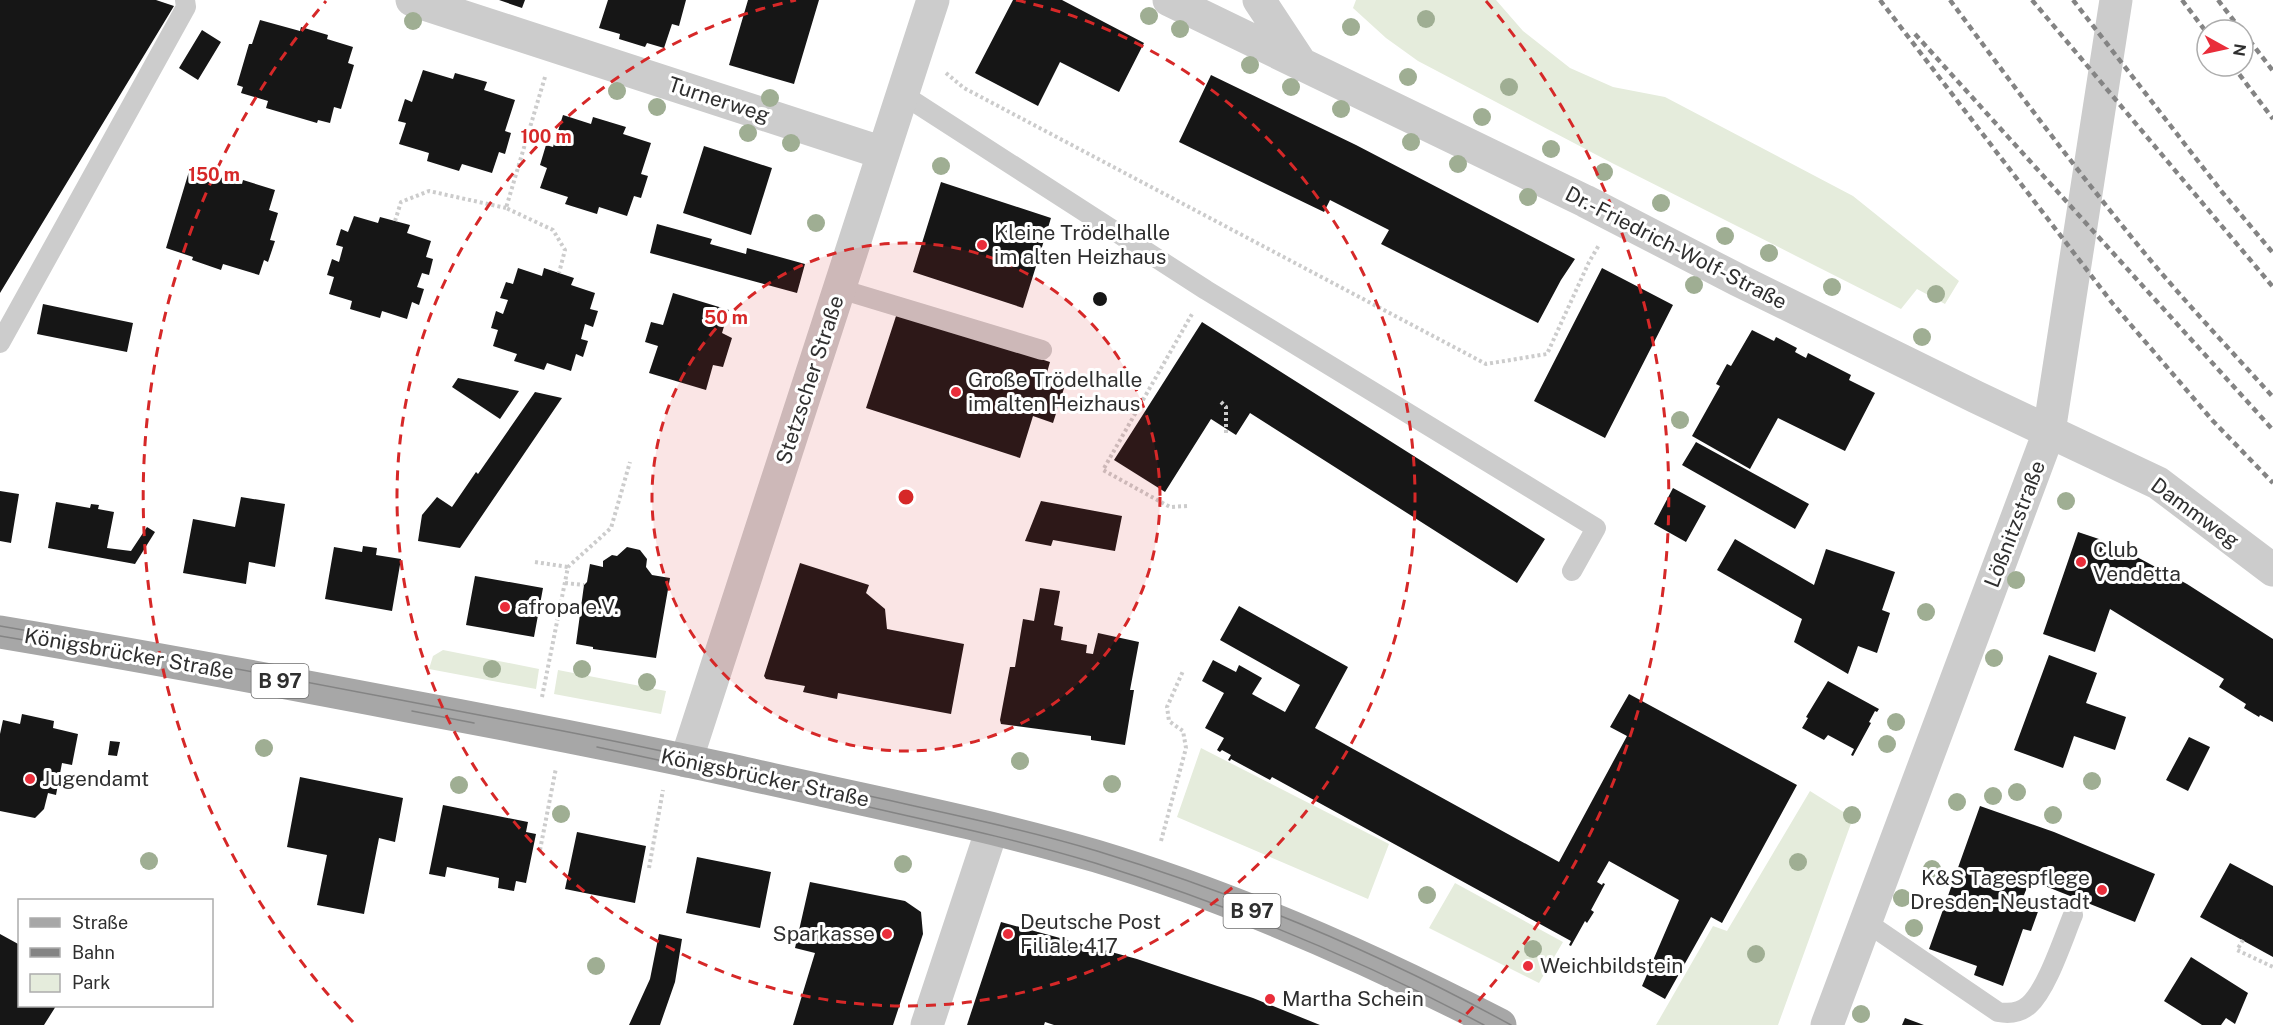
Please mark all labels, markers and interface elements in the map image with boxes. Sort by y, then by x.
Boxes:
north arrow [2195,18,2255,78]
text: N [2229,42,2250,58]
street label: Turnerweg [665,71,773,128]
text: 100 m [520,126,572,147]
text: 150 m [188,164,240,185]
street label: Dr.-Friedrich-Wolf-Straße [1561,181,1791,314]
place label: Kleine Trödelhalle im alten Heizhaus [994,220,1170,269]
marker: Kleine Trödelhalle im alten Heizhaus [975,238,989,252]
street label: Stetzscher Straße [770,292,849,467]
text: 50 m [704,307,748,328]
place label: Große Trödelhalle im alten Heizhaus [968,367,1142,416]
marker: Große Trödelhalle im alten Heizhaus [949,385,963,399]
street label: Lößnitzstraße [1979,457,2050,591]
street label: Dammweg [2146,472,2244,553]
centre of rings [896,487,916,507]
place label: Club Vendetta [2093,537,2181,586]
marker: Club Vendetta [2074,555,2088,569]
place label: afropa e.V. [517,594,619,619]
marker: afropa e.V. [498,600,512,614]
street label: Königsbrücker Straße [22,623,236,684]
road number: B 97 [252,664,308,698]
street label: Königsbrücker Straße [659,743,872,812]
place label: Jugendamt [42,766,149,791]
marker: Jugendamt [23,772,37,786]
place label: K&S Tagespflege Dresden-Neustadt [1910,865,2090,914]
marker: K&S Tagespflege Dresden-Neustadt [2095,883,2109,897]
road number: B 97 [1224,894,1280,928]
legend [18,899,213,1007]
place label: Deutsche Post Filiale 417 [1020,909,1161,958]
text: Straße [72,912,128,933]
place label: Sparkasse [773,921,875,946]
marker: Sparkasse [880,927,894,941]
marker: Deutsche Post Filiale 417 [1001,927,1015,941]
text: Bahn [72,942,115,963]
place label: Weichbildstein [1540,953,1683,978]
marker: Weichbildstein [1521,959,1535,973]
text: Park [72,972,110,993]
place label: Martha Schein [1282,986,1424,1011]
marker: Martha Schein [1263,992,1277,1006]

